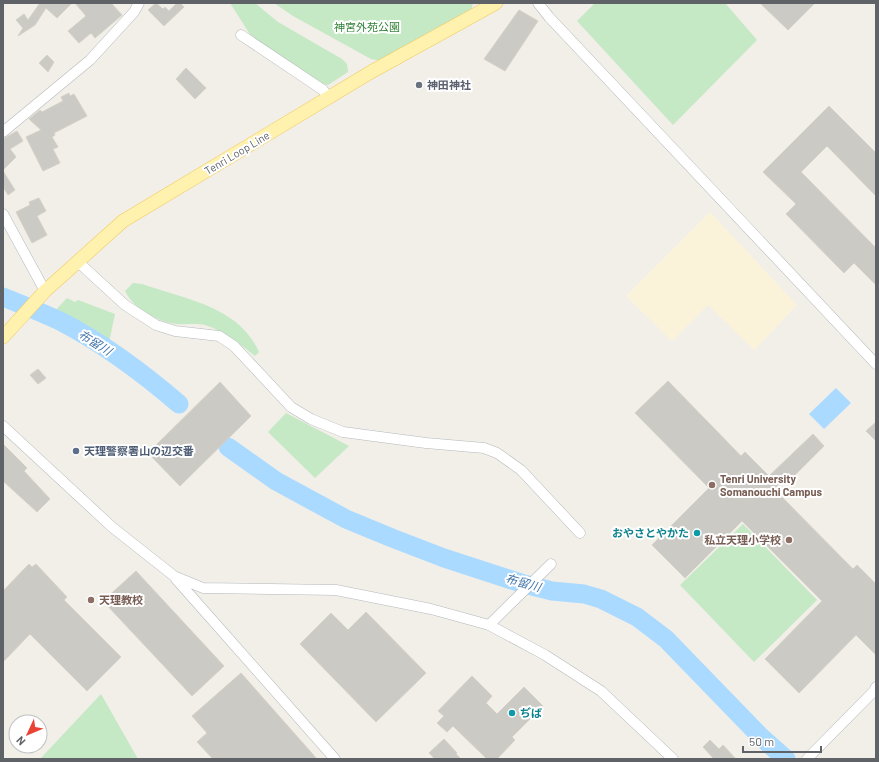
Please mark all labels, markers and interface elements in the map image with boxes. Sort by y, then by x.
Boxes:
park label: 神宮外苑公園 [334,20,400,33]
place label: 神田神社 [427,78,471,91]
marker: 神田神社 [414,80,424,90]
street label: Tenri Loop Line [202,128,272,177]
water label: 布留川 [77,327,116,359]
place label: 天理警察署山の辺交番 [84,444,194,457]
marker: 天理警察署山の辺交番 [71,446,81,456]
place label: Tenri University Somanouchi Campus [720,472,823,498]
marker: Tenri University Somanouchi Campus [707,480,717,490]
place label: おやさとやかた [612,526,689,539]
marker: おやさとやかた [692,528,702,538]
place label: 私立天理小学校 [704,533,781,546]
marker: 私立天理小学校 [784,535,794,545]
water label: 布留川 [504,570,544,594]
place label: 天理教校 [99,593,143,606]
marker: 天理教校 [86,595,96,605]
place label: ぢば [520,706,542,719]
marker: ぢば [507,708,517,718]
north arrow [8,714,48,754]
scale bar [743,728,821,754]
text: N [13,734,28,748]
text: 50 m [749,734,774,748]

